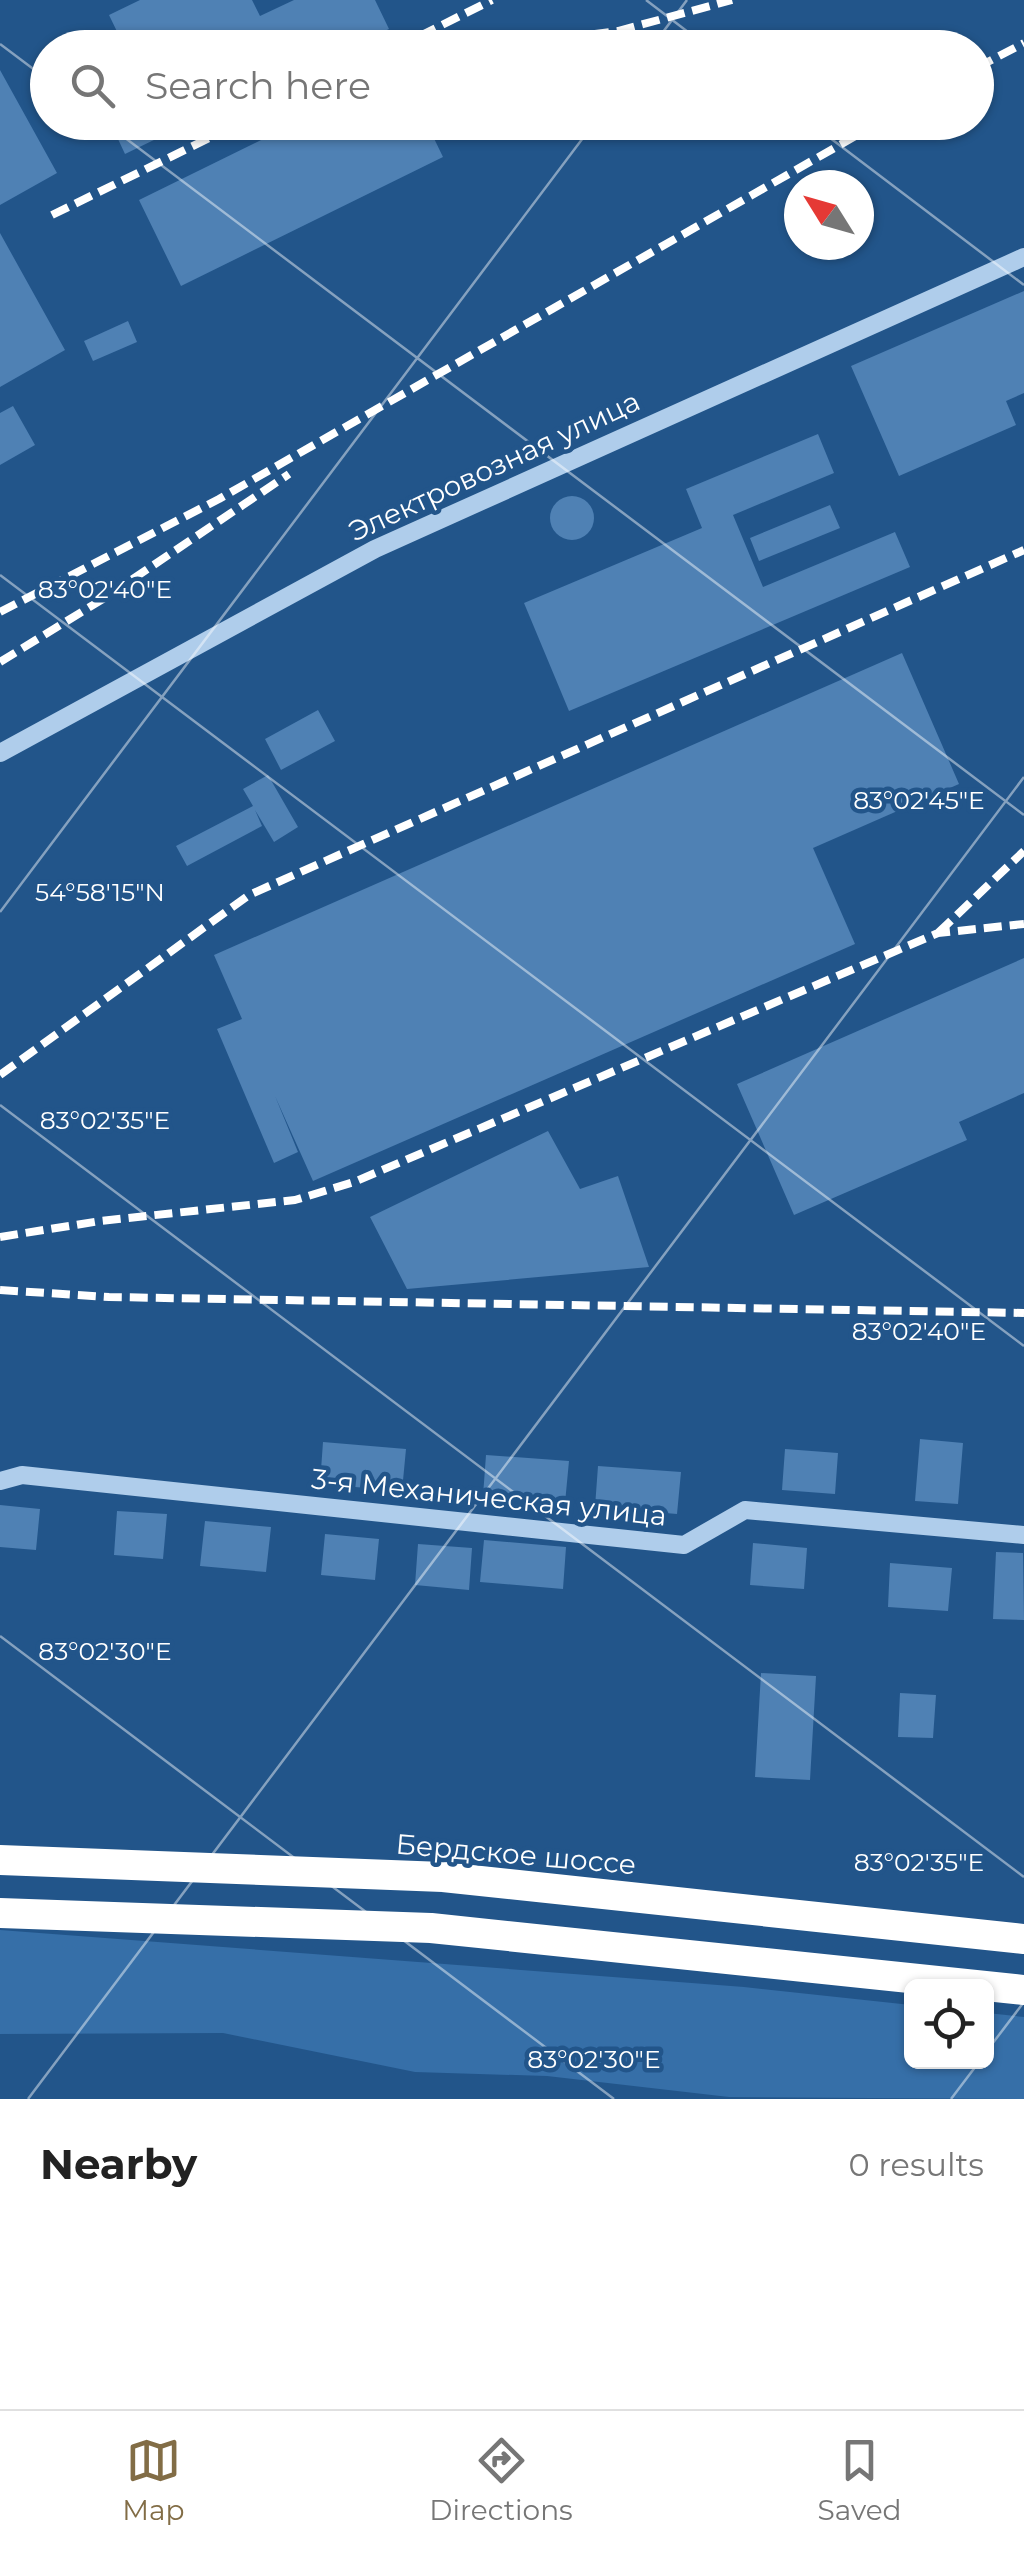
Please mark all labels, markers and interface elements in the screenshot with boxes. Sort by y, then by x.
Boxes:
search box [30,30,994,140]
icon: search [65,58,120,113]
text: Search here [145,62,371,109]
north arrow [784,170,874,260]
street label: Электровозная улица [343,384,645,548]
text: 83°02'40"E [38,574,172,604]
text: 83°02'45"E [853,785,985,815]
text: 54°58'15"N [35,877,165,907]
text: 83°02'35"E [40,1105,170,1135]
text: 83°02'40"E [852,1316,986,1346]
street label: 3-я Механическая улица [310,1461,668,1533]
text: 83°02'30"E [38,1636,172,1666]
street label: Бердское шоссе [394,1827,638,1881]
text: 83°02'35"E [854,1847,984,1877]
map controls [904,1979,994,2069]
button: locate [904,1979,994,2069]
text: 83°02'30"E [527,2044,661,2074]
text: Nearby [40,2138,197,2190]
text: 0 results [849,2145,984,2184]
tab: Map [122,2433,185,2527]
tab: Directions [429,2433,573,2527]
tab: Saved [817,2433,902,2527]

